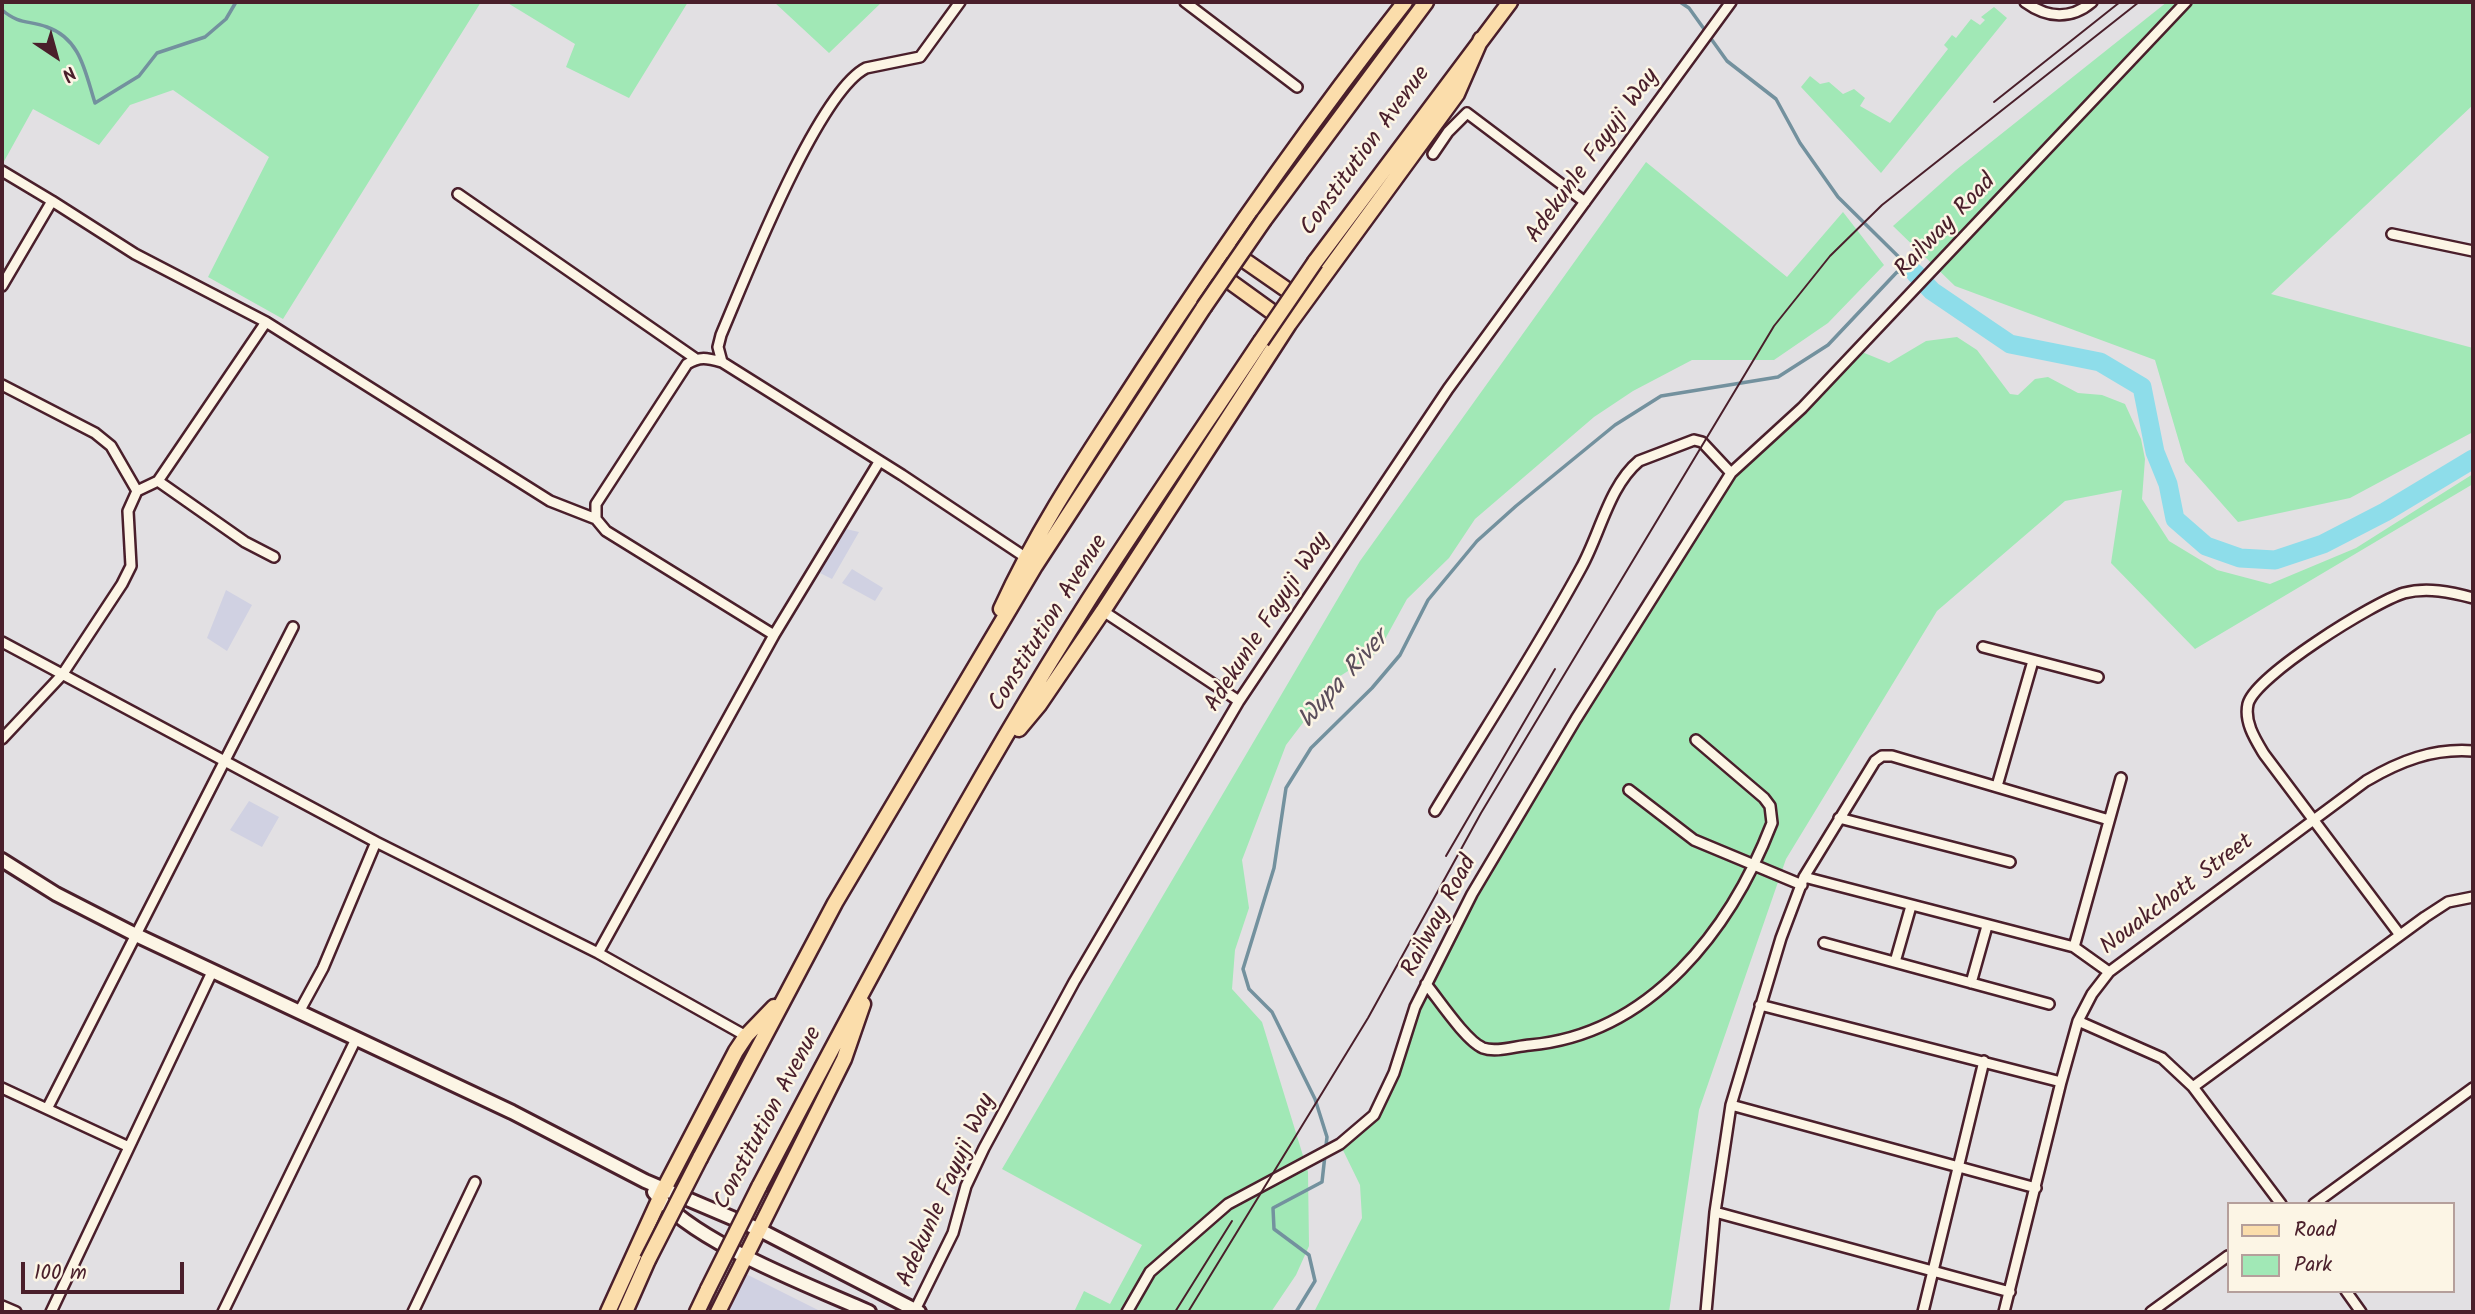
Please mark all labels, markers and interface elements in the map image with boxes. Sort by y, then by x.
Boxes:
north arrow [21,21,91,91]
text: N [55,57,82,89]
street label: Constitution Avenue [1296,61,1438,243]
street label: Adekunle Fayuji Way [1521,64,1667,250]
street label: Railway Road [1890,169,2004,285]
street label: Adekunle Fayuji Way [1200,528,1338,718]
street label: Constitution Avenue [984,530,1116,718]
water label: Wupa River [1293,626,1397,736]
street label: Nouakchott Street [2096,829,2260,963]
street label: Railway Road [1397,851,1485,983]
street label: Constitution Avenue [710,1023,830,1215]
street label: Adekunle Fayuji Way [892,1090,1004,1292]
legend [2226,1202,2454,1293]
text: Road [2294,1214,2336,1247]
scale bar [24,1248,187,1292]
text: Park [2294,1249,2332,1282]
text: 100 m [34,1257,87,1290]

